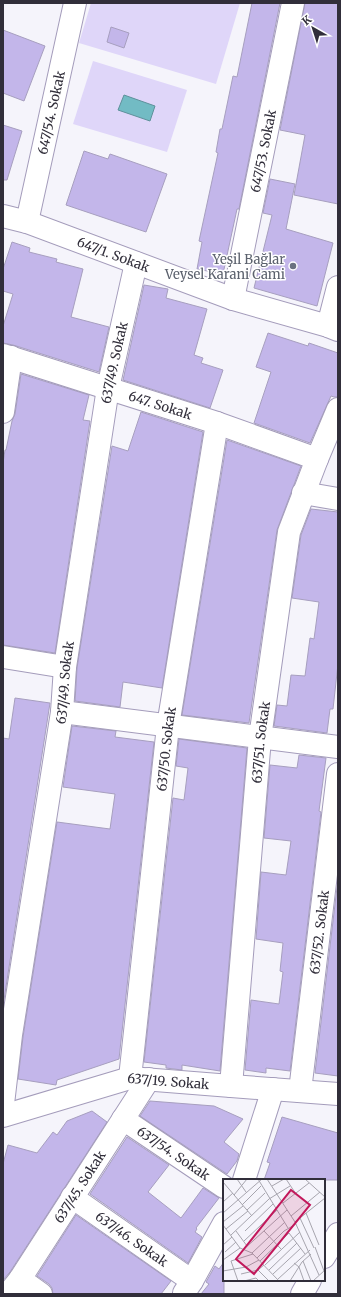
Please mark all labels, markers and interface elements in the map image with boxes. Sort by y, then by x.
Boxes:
north arrow [293,8,333,48]
text: K [299,12,315,28]
street label: 647/54. Sokak [34,68,69,156]
street label: 647/53. Sokak [247,107,280,194]
street label: 647/1. Sokak [75,233,153,276]
place label: Yeşil Bağlar Veysel Karani Cami [164,251,285,283]
marker: Yeşil Bağlar Veysel Karani Cami [288,261,298,271]
street label: 637/49. Sokak [98,319,132,405]
street label: 647. Sokak [126,387,195,424]
street label: 637/49. Sokak [52,639,78,725]
street label: 637/51. Sokak [248,699,274,784]
street label: 637/50. Sokak [153,705,180,792]
street label: 637/52. Sokak [306,888,333,975]
street label: 637/19. Sokak [127,1070,211,1093]
street label: 637/54. Sokak [133,1123,214,1185]
street label: 637/45. Sokak [50,1147,110,1227]
inset map [223,1179,325,1281]
street label: 637/46. Sokak [92,1208,172,1271]

